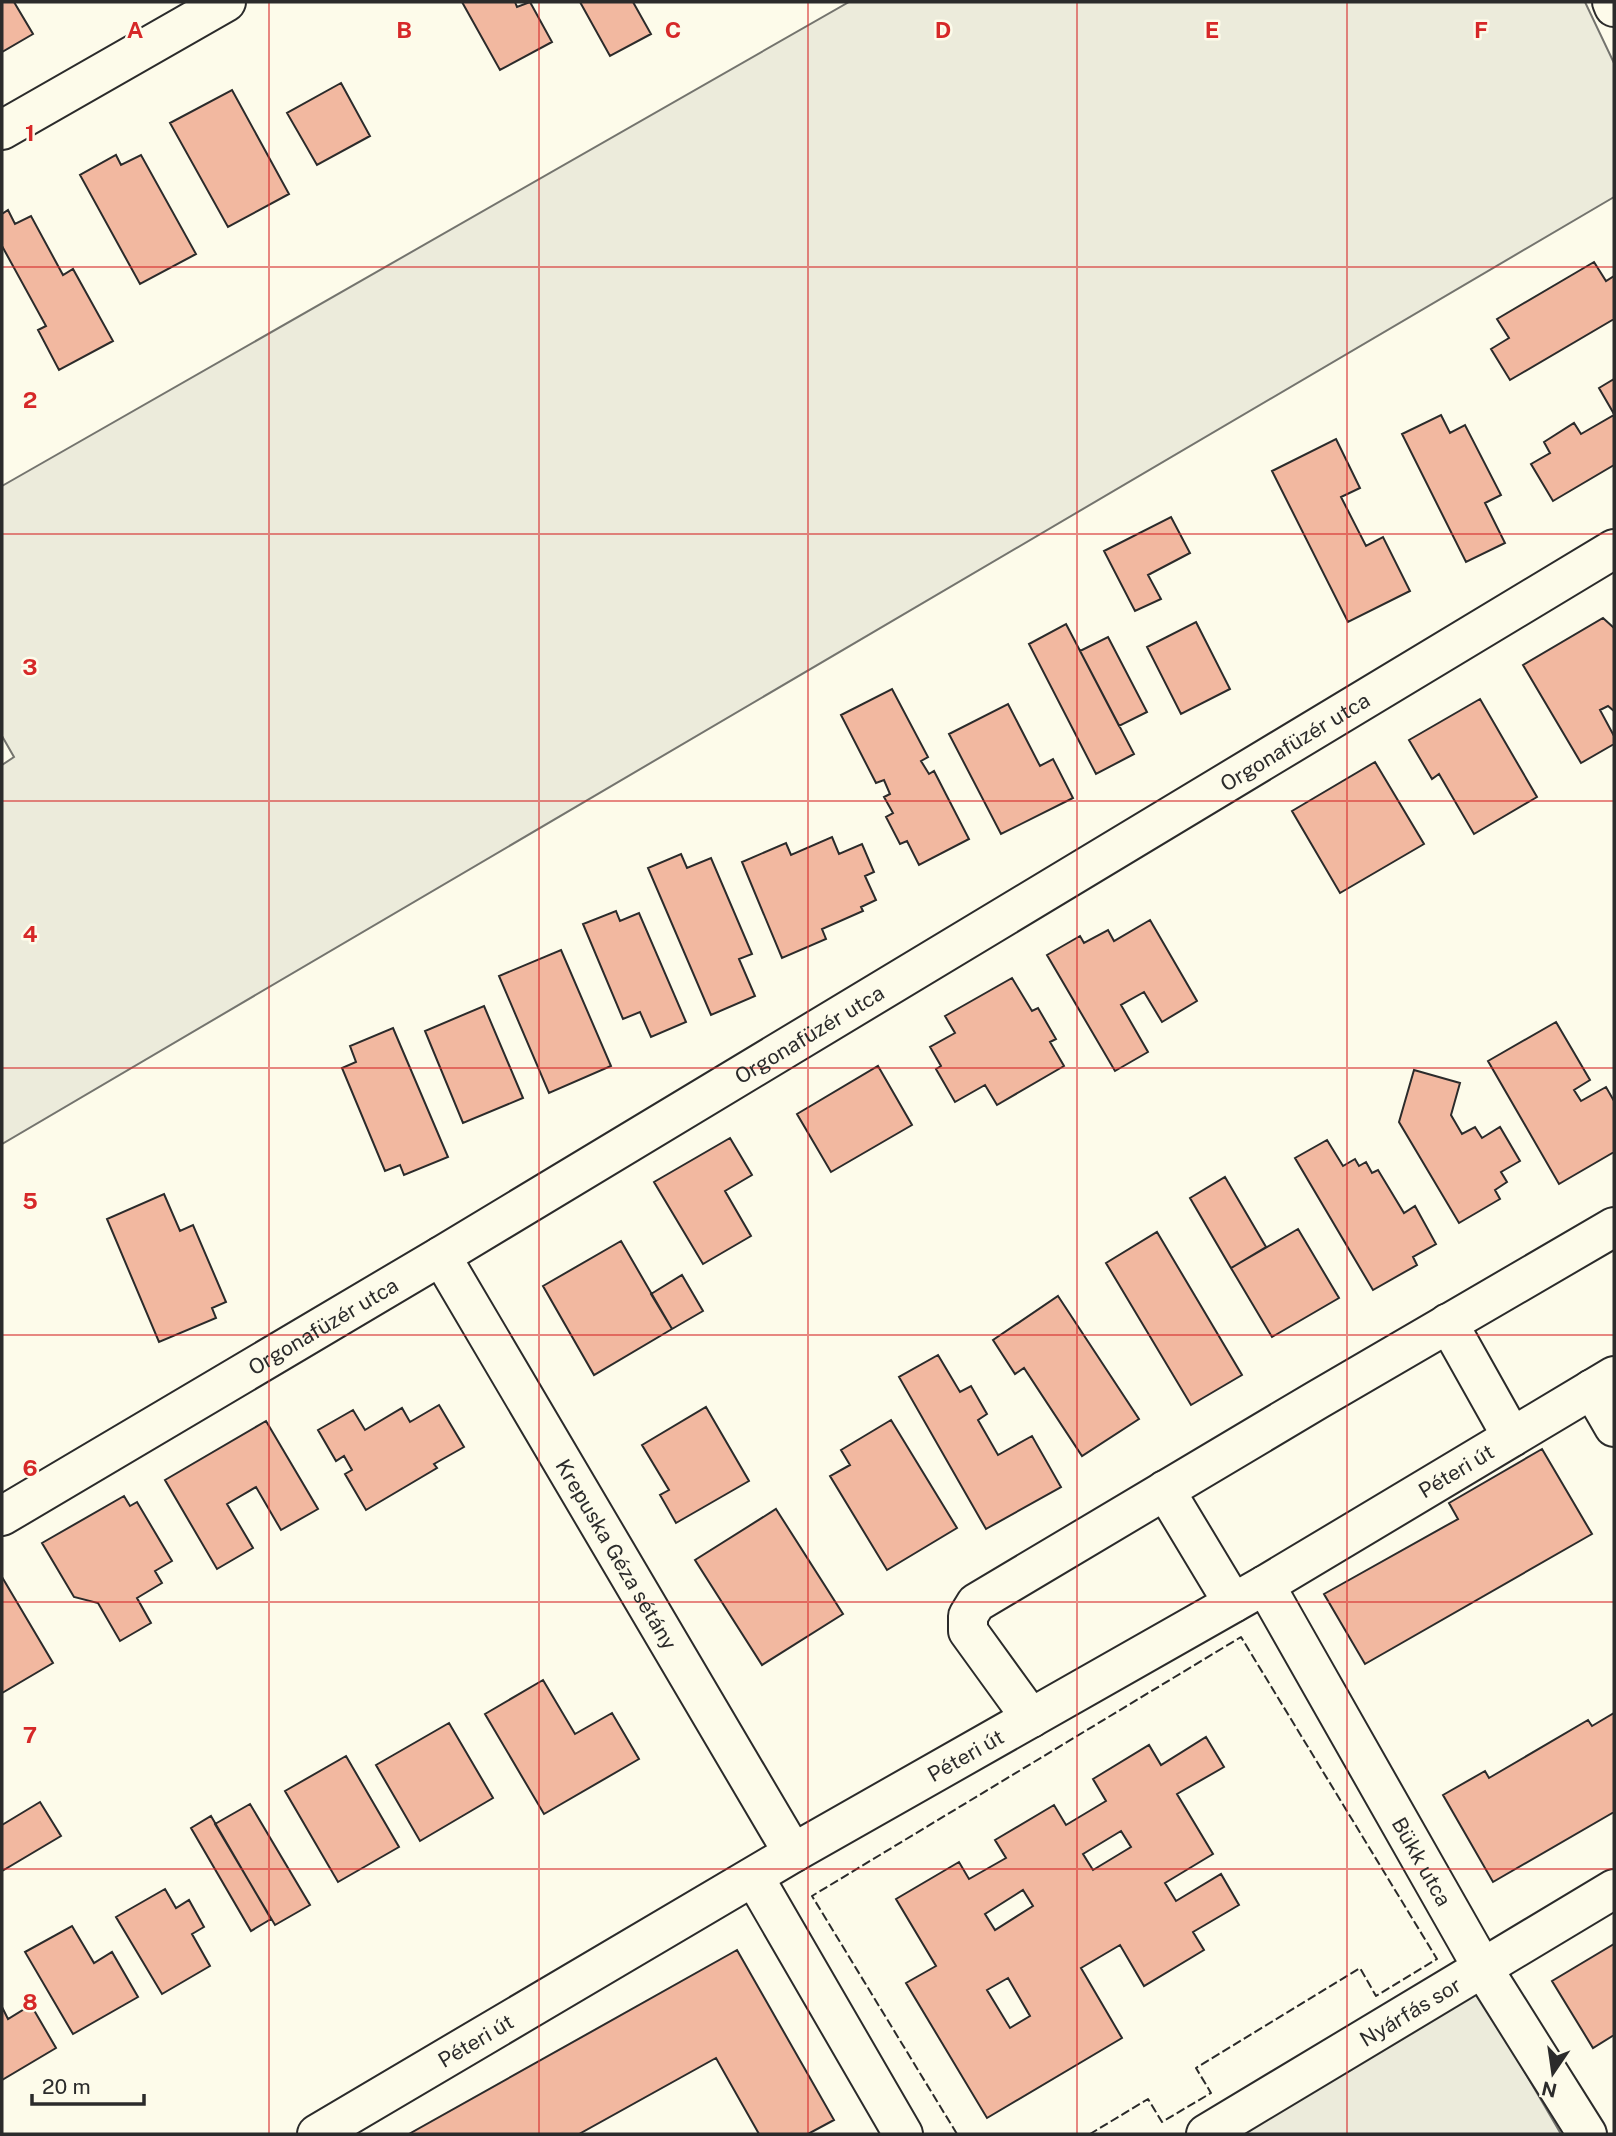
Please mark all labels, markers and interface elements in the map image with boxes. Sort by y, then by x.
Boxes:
text: A [127,16,144,43]
text: B [396,16,412,43]
text: C [665,16,681,43]
text: D [935,16,951,43]
text: E [1205,16,1219,43]
text: F [1474,16,1488,43]
text: 1 [25,119,35,146]
text: 2 [23,386,37,413]
text: 3 [22,653,38,680]
street label: Orgonafüzér utca [1215,687,1374,796]
text: 4 [22,920,38,947]
street label: Orgonafüzér utca [730,980,888,1089]
text: 5 [22,1187,38,1214]
street label: Orgonafüzér utca [243,1272,402,1380]
street label: Péteri út [1414,1439,1498,1503]
text: 6 [22,1454,38,1481]
street label: Krepuska Géza sétány [551,1454,683,1654]
text: 7 [23,1721,37,1748]
street label: Péteri út [923,1724,1008,1787]
street label: Bükk utca [1387,1813,1457,1910]
street label: Nyárfás sor [1355,1972,1465,2051]
text: 8 [22,1988,38,2015]
street label: Péteri út [433,2009,518,2072]
north arrow [1518,2038,1588,2108]
scale bar [32,2062,144,2106]
text: 20 m [42,2074,91,2099]
text: N [1539,2077,1559,2102]

